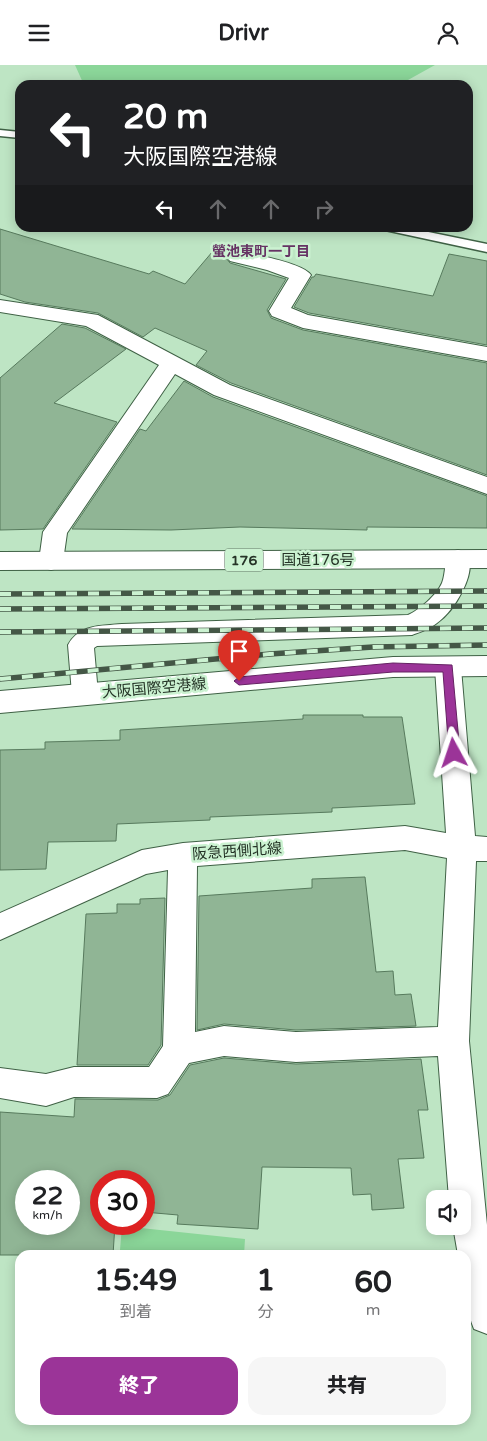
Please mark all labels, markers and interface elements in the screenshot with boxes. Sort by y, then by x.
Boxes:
icon: menu [25,19,53,47]
icon: person [434,19,462,47]
text: Drivr [218,20,269,46]
text: 20 m [123,96,208,138]
icon: left [40,100,105,165]
text: 大阪国際空港線 [123,144,277,170]
icon: left [151,195,179,223]
icon: ahead [204,195,232,223]
icon: ahead [257,195,285,223]
icon: right [310,195,338,223]
district label: 螢池東町一丁目 [212,243,310,260]
road number: 176 [225,549,263,571]
street label: 国道176号 [281,551,355,569]
pin [218,630,260,681]
icon: arrive [225,637,253,665]
street label: 大阪国際空港線 [101,674,207,702]
position arrow [427,726,479,778]
street label: 阪急西側北線 [191,839,283,863]
speed limit sign: 30 [90,1170,155,1235]
text: 22 [32,1181,63,1211]
map controls [426,1190,471,1235]
button: sound [426,1190,471,1235]
text: km/h [32,1208,63,1222]
text: 15:49 [94,1262,177,1299]
text: 1 [256,1262,275,1299]
text: 60 [354,1264,392,1301]
text: m [366,1300,380,1320]
text: 到着 [120,1302,152,1322]
text: 分 [258,1302,274,1322]
button: 終了 [40,1357,238,1415]
button: 共有 [248,1357,446,1415]

